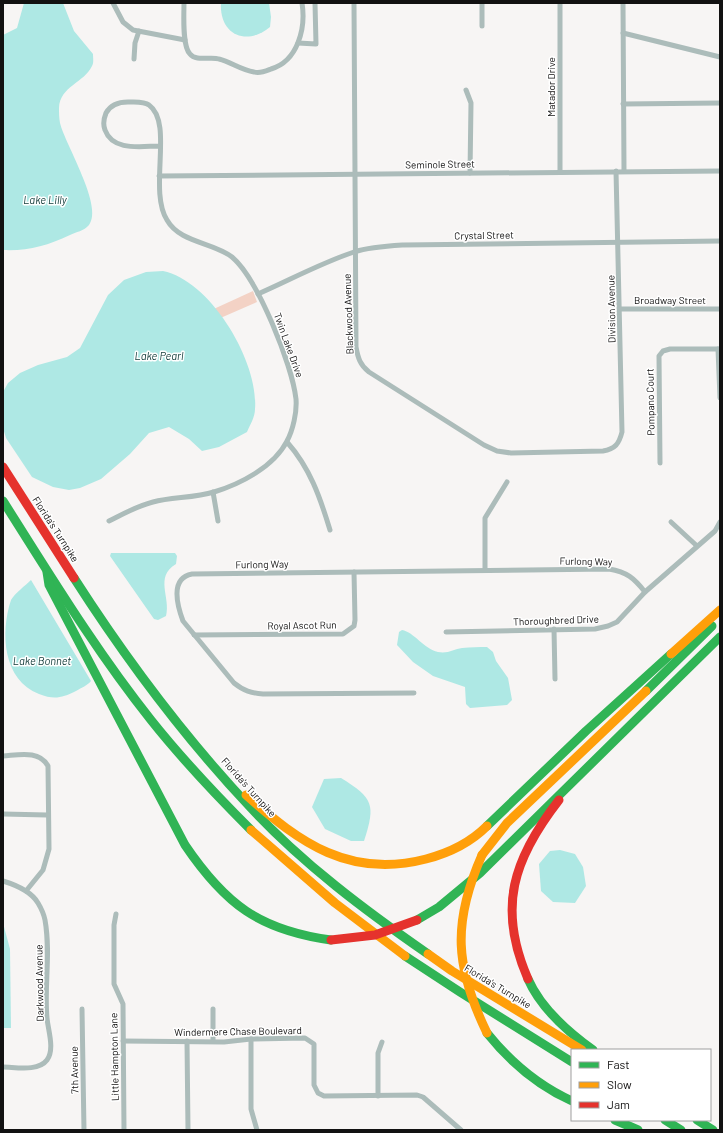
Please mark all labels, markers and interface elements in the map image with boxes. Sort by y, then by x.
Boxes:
street label: Matador Drive [545,57,557,117]
street label: Seminole Street [405,157,475,171]
water label: Lake Lilly [23,193,68,206]
street label: Crystal Street [454,228,514,242]
street label: Blackwood Avenue [341,273,355,355]
street label: Division Avenue [604,275,618,343]
street label: Broadway Street [634,294,706,306]
street label: Twin Lake Drive [272,311,306,379]
water label: Lake Pearl [135,349,184,362]
street label: Pompano Court [643,368,657,436]
street label: Florida's Turnpike [30,494,82,564]
street label: Furlong Way [559,555,613,567]
street label: Furlong Way [235,558,289,570]
street label: Thoroughbred Drive [513,613,599,627]
street label: Royal Ascot Run [267,618,337,632]
water label: Lake Bonnet [13,654,71,667]
street label: Florida's Turnpike [219,755,279,819]
street label: Darkwood Avenue [32,944,46,1022]
street label: Florida's Turnpike [462,961,534,1011]
street label: Little Hampton Lane [107,1013,121,1101]
street label: Windermere Chase Boulevard [174,1024,302,1038]
street label: 7th Avenue [68,1046,80,1094]
legend [571,1049,711,1121]
text: Fast [607,1057,630,1071]
text: Slow [607,1077,632,1091]
text: Jam [607,1097,630,1111]

